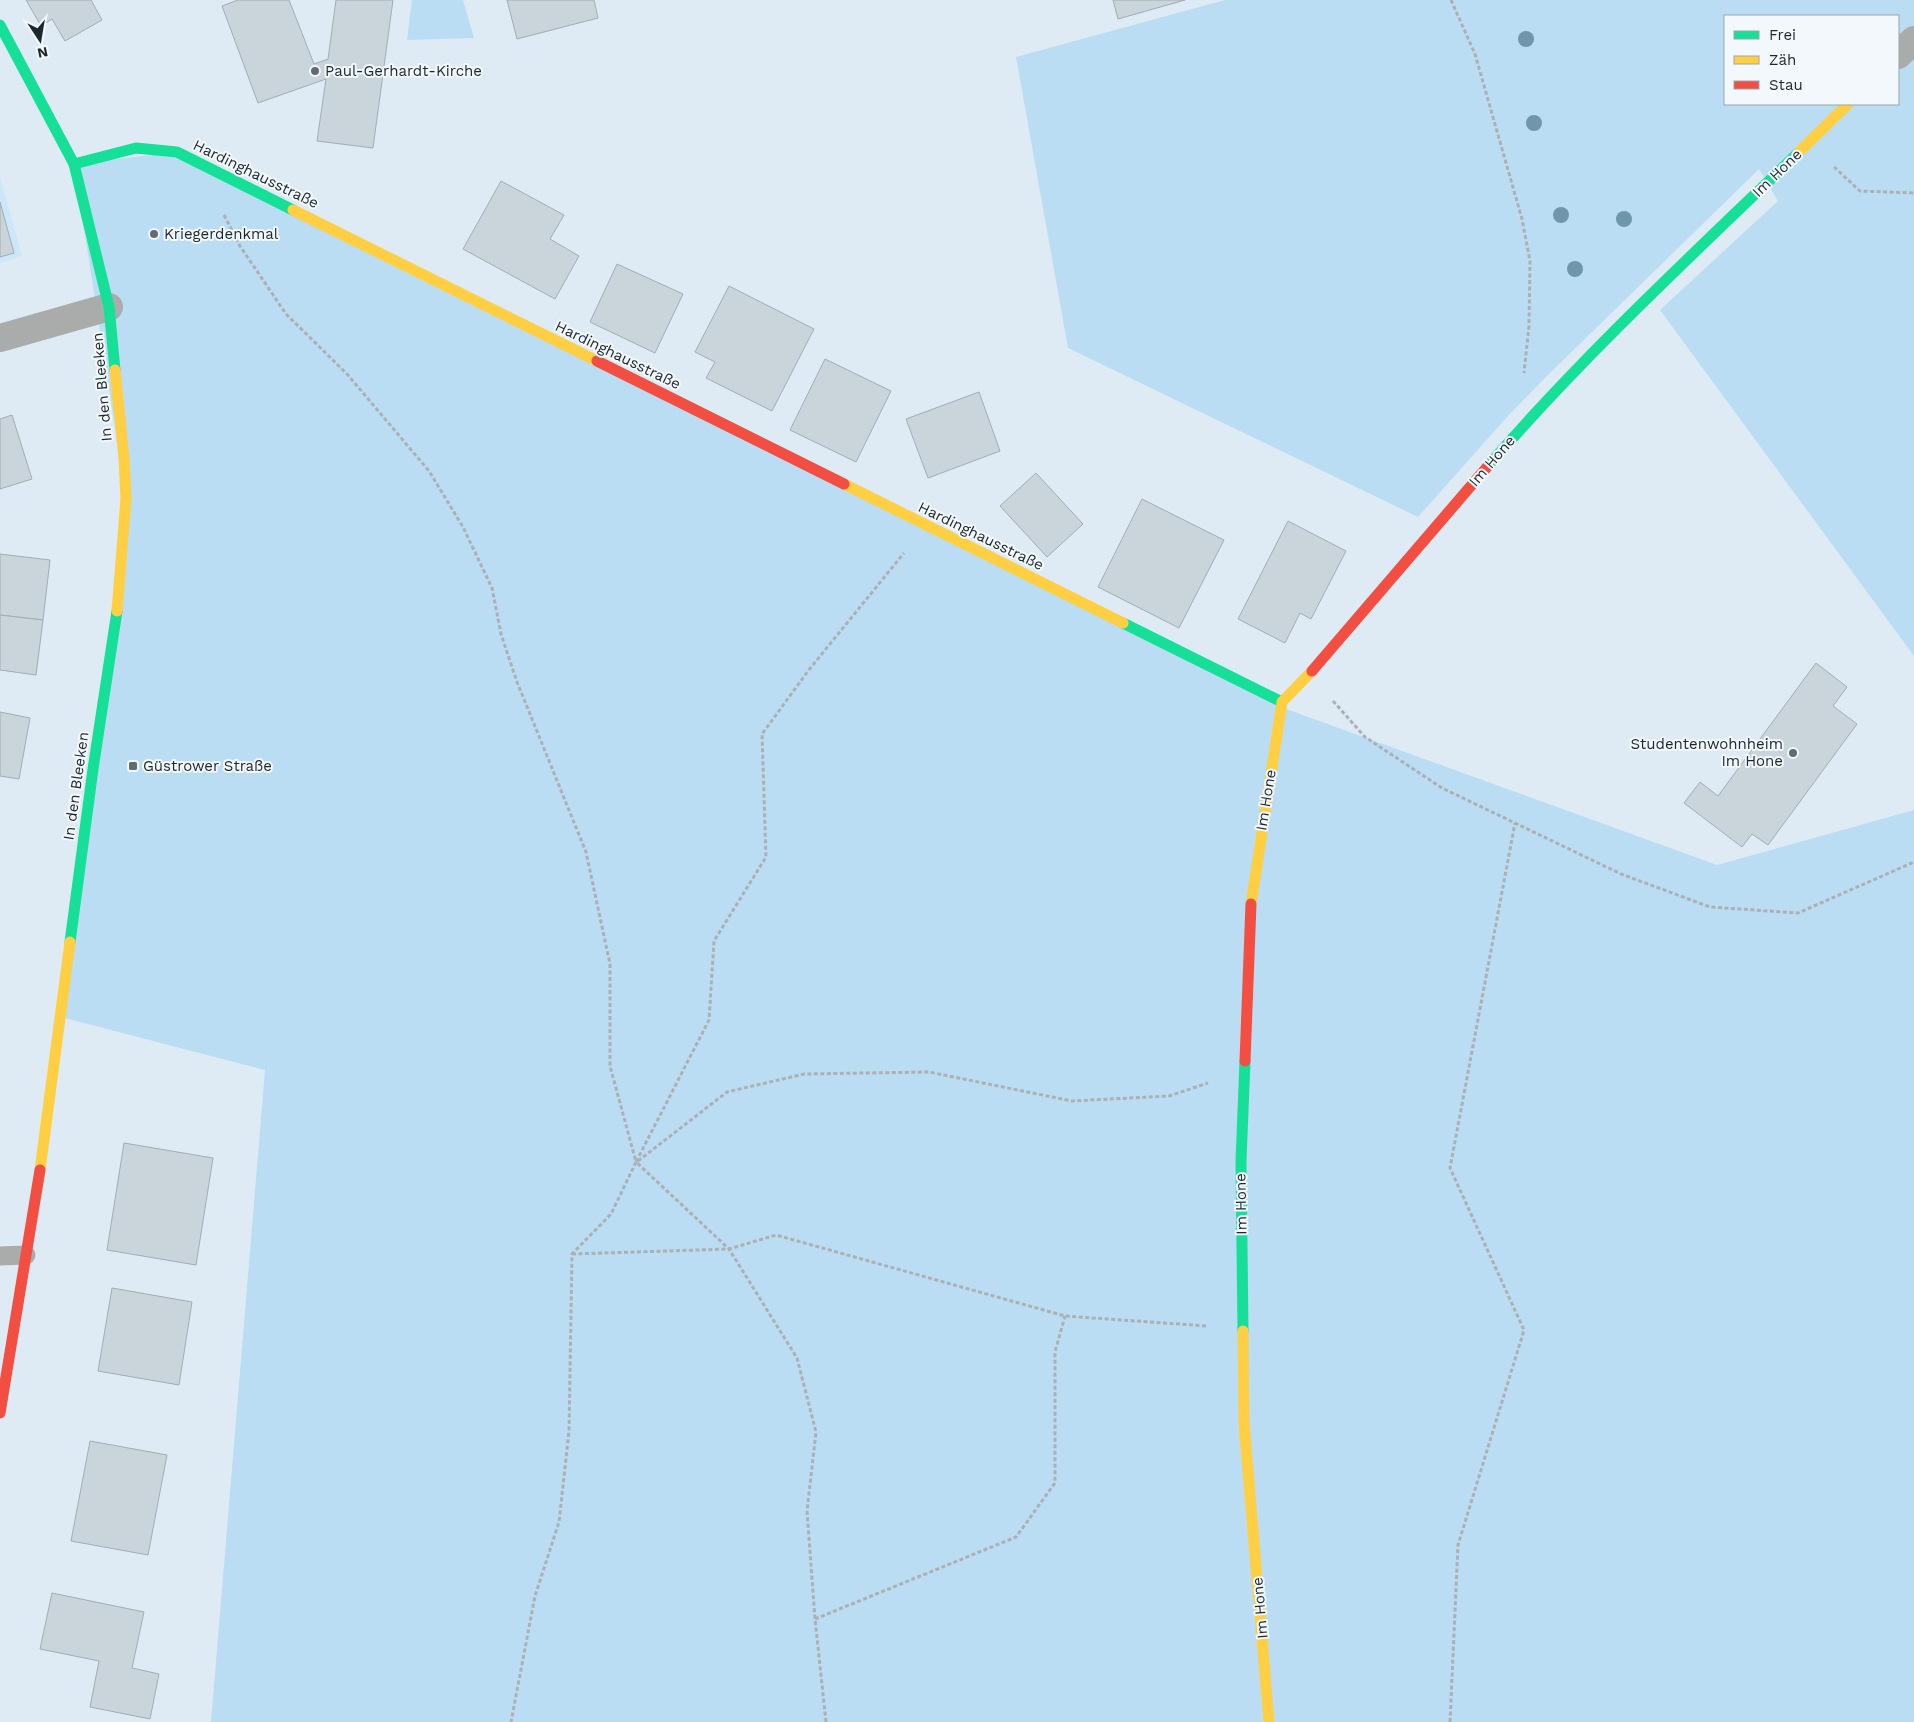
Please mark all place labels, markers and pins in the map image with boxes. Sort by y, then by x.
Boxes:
place label: Paul-Gerhardt-Kirche [325,62,482,80]
marker: Paul-Gerhardt-Kirche [309,65,321,77]
place label: Kriegerdenkmal [164,225,279,243]
marker: Kriegerdenkmal [148,228,160,240]
place label: Studentenwohnheim Im Hone [1630,735,1783,770]
marker: Studentenwohnheim Im Hone [1787,747,1799,759]
place label: Güstrower Straße [143,757,272,775]
marker: Güstrower Straße [127,760,139,772]

